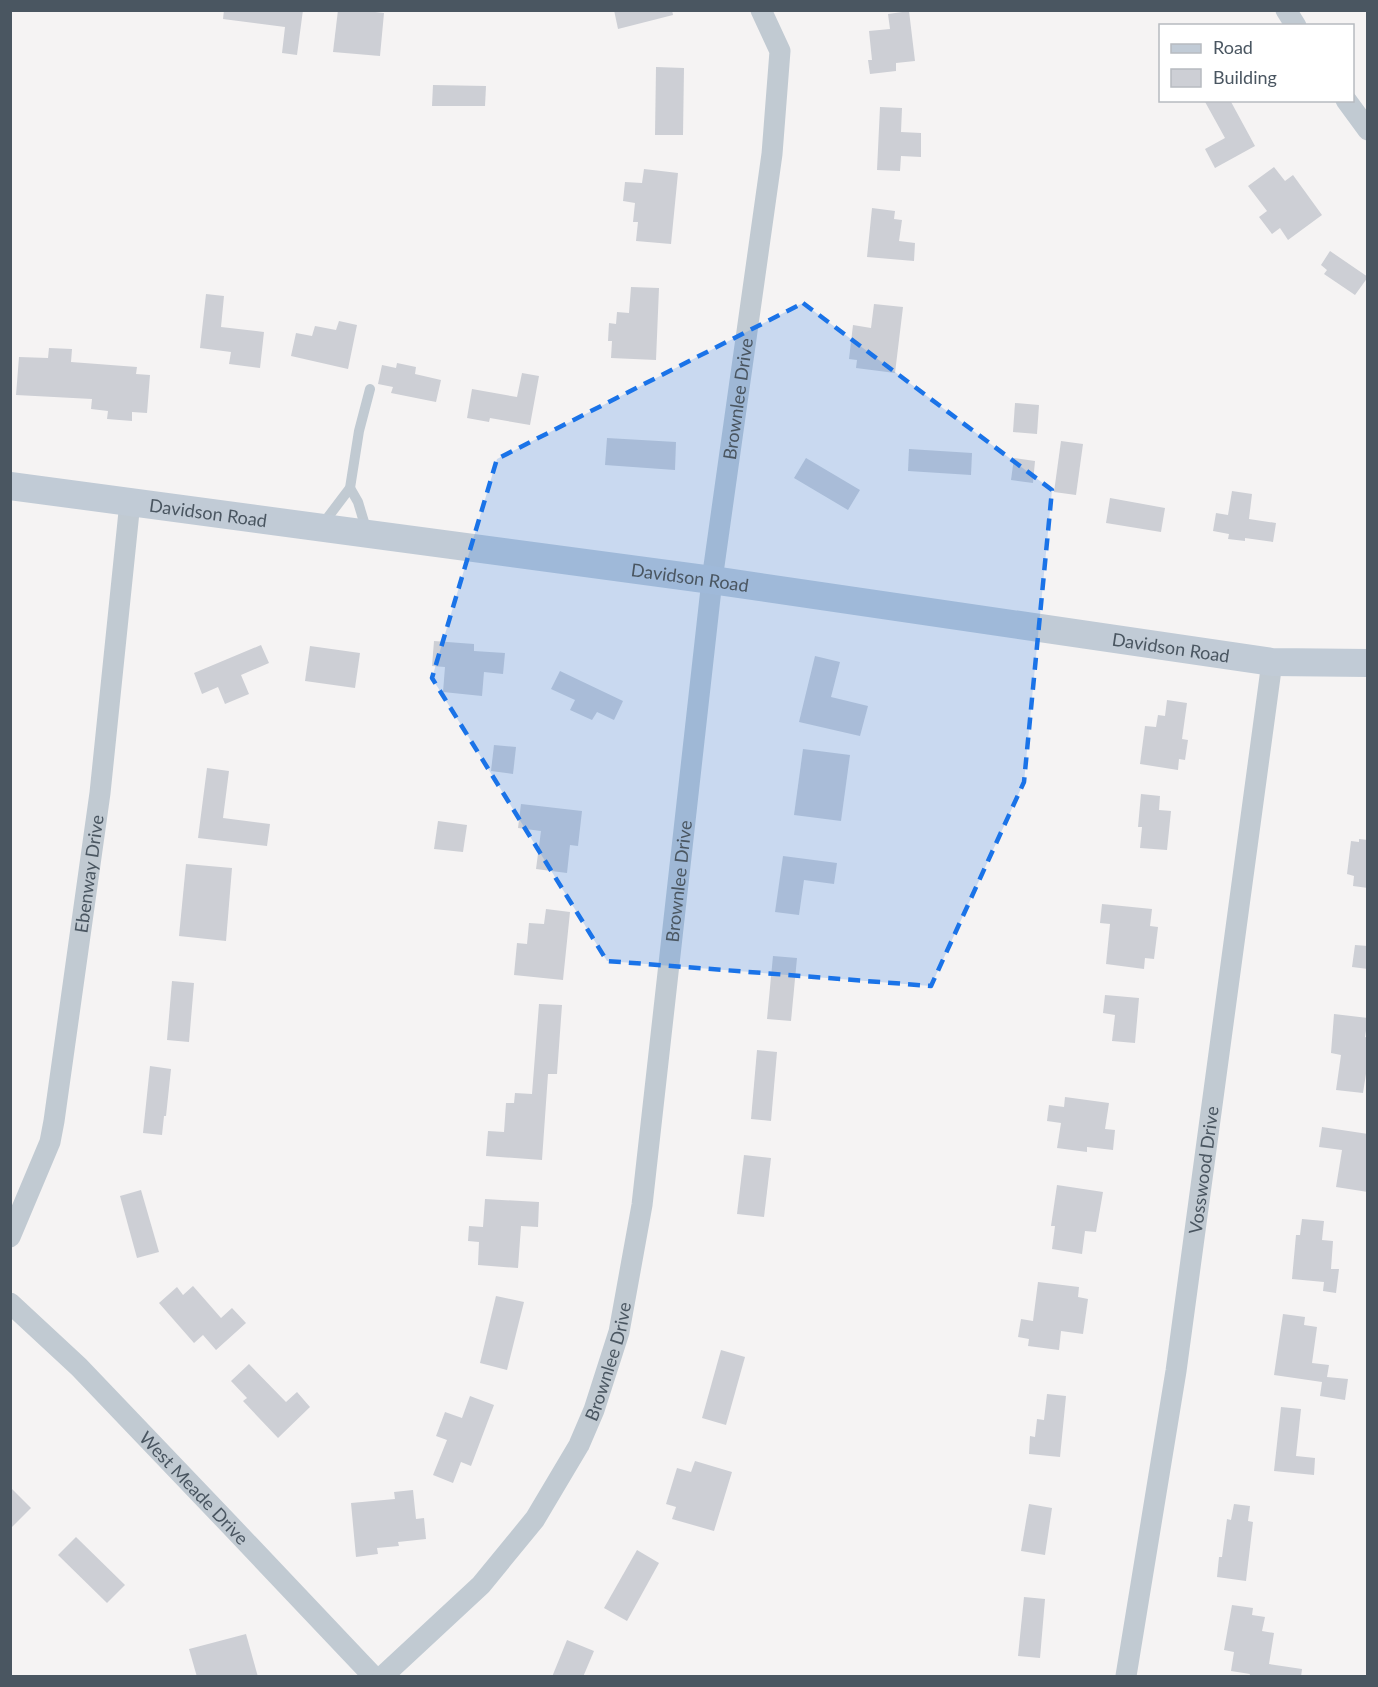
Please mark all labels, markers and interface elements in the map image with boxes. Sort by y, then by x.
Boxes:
legend [1159,24,1354,102]
text: Road [1213,36,1253,58]
text: Building [1213,66,1277,88]
street label: Brownlee Drive [718,337,757,461]
street label: Davidson Road [148,494,268,531]
street label: Davidson Road [630,558,750,596]
street label: Davidson Road [1111,628,1231,667]
street label: Ebenway Drive [69,813,108,934]
street label: Brownlee Drive [661,819,696,943]
street label: Vosswood Drive [1184,1105,1223,1235]
street label: Brownlee Drive [580,1300,635,1424]
street label: West Meade Drive [135,1427,253,1549]

